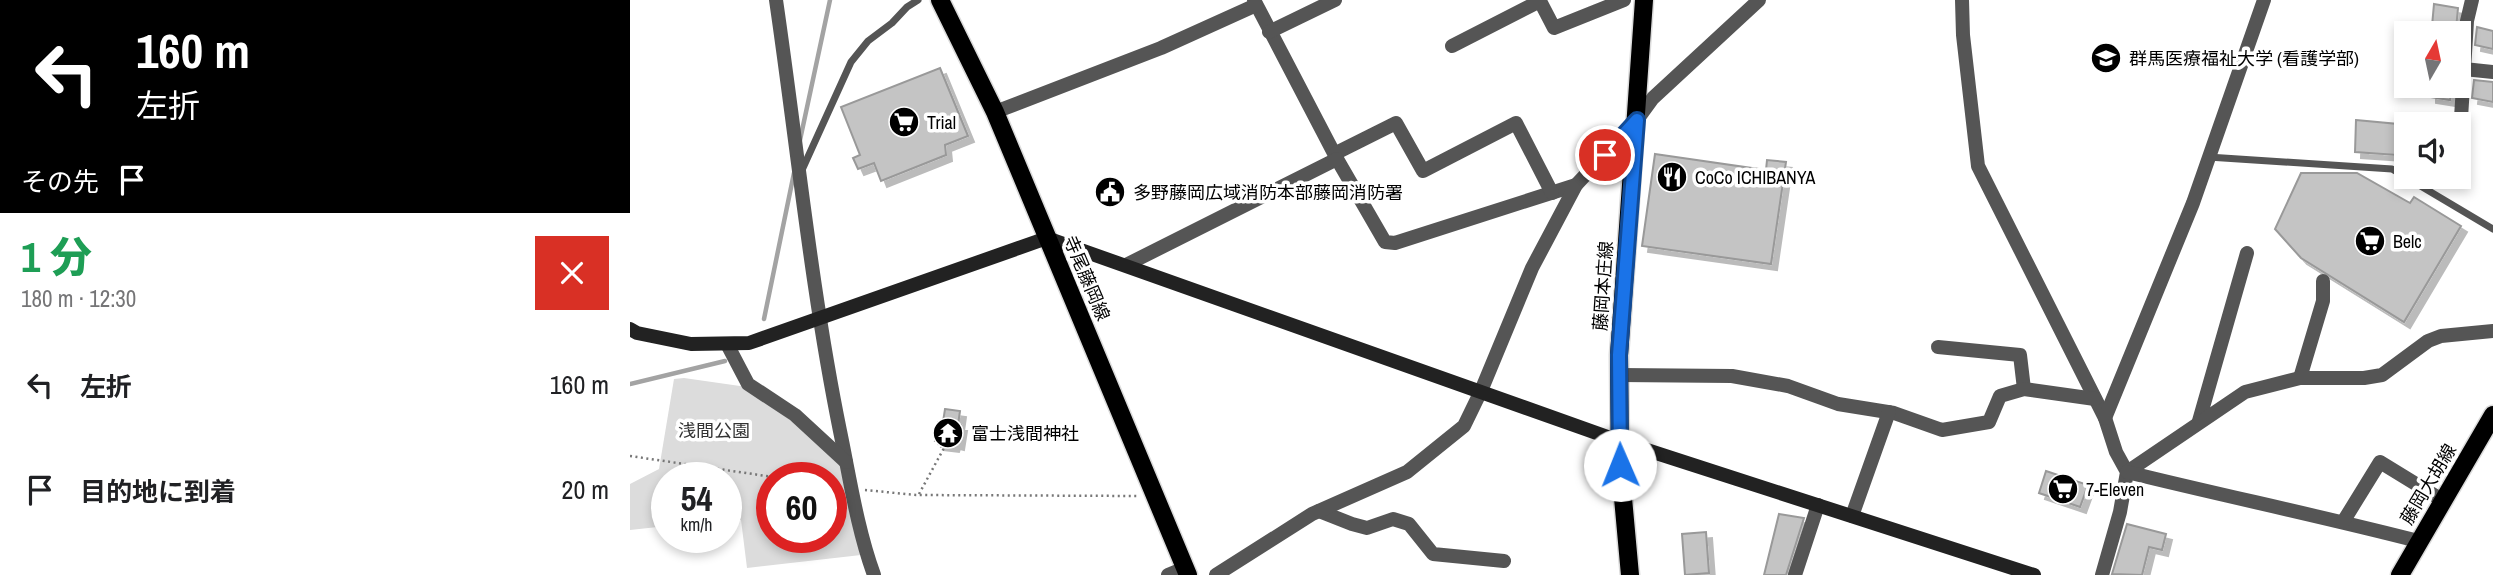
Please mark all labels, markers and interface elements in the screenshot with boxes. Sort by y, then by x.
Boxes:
text: 160 m [136,17,250,83]
north arrow [2394,21,2471,98]
map controls [2394,21,2471,189]
icon: left [21,28,112,119]
school or university icon: 群馬医療福祉大学 (看護学部) [2089,41,2123,75]
place label: 群馬医療福祉大学 (看護学部) [2129,46,2359,71]
text: 左折 [136,84,200,127]
supermarket icon: Trial [887,105,921,139]
place label: Trial [927,110,956,135]
button: sound [2394,112,2471,189]
pin [1575,125,1635,185]
icon: arrive [1586,136,1624,174]
restaurant icon: CoCo ICHIBANYA [1655,160,1689,194]
icon: arrive [113,161,151,199]
text: その先 [21,164,99,199]
place label: CoCo ICHIBANYA [1695,165,1815,190]
public building icon: 多野藤岡広域消防本部藤岡消防署 [1093,175,1127,209]
place label: 多野藤岡広域消防本部藤岡消防署 [1133,180,1403,205]
supermarket icon: Belc [2353,224,2387,258]
text: 1 分 [21,229,92,285]
place label: Belc [2393,229,2422,254]
street label: 寺尾藤岡線 [1058,232,1116,324]
button: close [535,236,609,310]
street label: 藤岡本庄線 [1587,240,1619,332]
text: 180 m · 12:30 [21,283,136,314]
icon: left [21,366,59,404]
text: 160 m [550,367,609,402]
text: 左折 [80,369,132,404]
temple icon: 富士浅間神社 [931,416,965,450]
park label: 浅間公園 [678,418,750,443]
place label: 富士浅間神社 [971,421,1079,446]
position arrow [1583,428,1657,502]
street label: 藤岡大胡線 [2394,439,2462,529]
speed limit sign: 60 [756,462,847,553]
icon: arrive [21,471,59,509]
text: 20 m [562,472,609,507]
supermarket icon: 7-Eleven [2046,472,2080,506]
text: 目的地に到着 [80,474,236,509]
text: 54 [681,475,712,522]
place label: 7-Eleven [2086,477,2144,502]
text: km/h [681,512,713,537]

